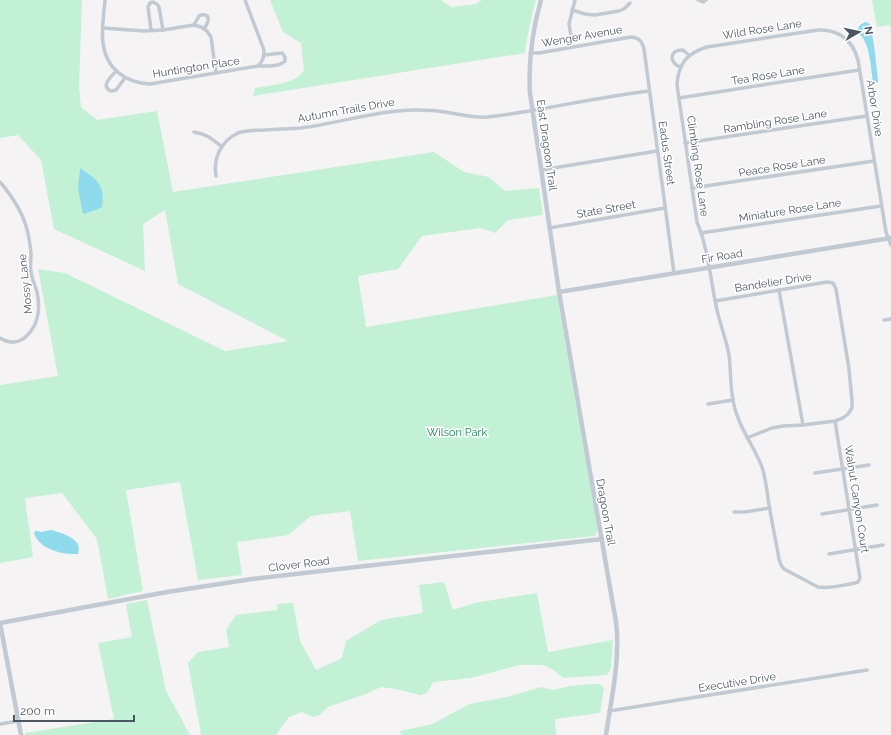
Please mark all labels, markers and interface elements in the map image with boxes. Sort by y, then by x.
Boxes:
north arrow [839,12,879,52]
street label: Wild Rose Lane [722,17,803,42]
street label: Wenger Avenue [541,23,624,50]
text: N [861,25,875,36]
street label: Huntington Place [152,54,241,81]
street label: Tea Rose Lane [730,63,806,88]
street label: Arbor Drive [864,79,885,138]
street label: Autumn Trails Drive [297,95,396,125]
street label: East Dragoon Trail [534,99,559,191]
street label: Rambling Rose Lane [722,107,828,136]
street label: Climbing Rose Lane [684,115,711,218]
street label: Eadus Street [656,120,677,186]
street label: Peace Rose Lane [738,153,827,180]
street label: Miniature Rose Lane [738,196,843,225]
street label: State Street [576,198,637,221]
street label: Fir Road [700,247,744,266]
street label: Mossy Lane [16,253,35,315]
street label: Bandelier Drive [734,270,813,295]
park label: Wilson Park [427,426,487,439]
street label: Walnut Canyon Court [842,444,871,554]
street label: Dragoon Trail [593,478,618,546]
street label: Clover Road [268,554,331,575]
street label: Executive Drive [697,670,777,695]
scale bar [14,697,134,723]
text: 200 m [20,704,55,718]

